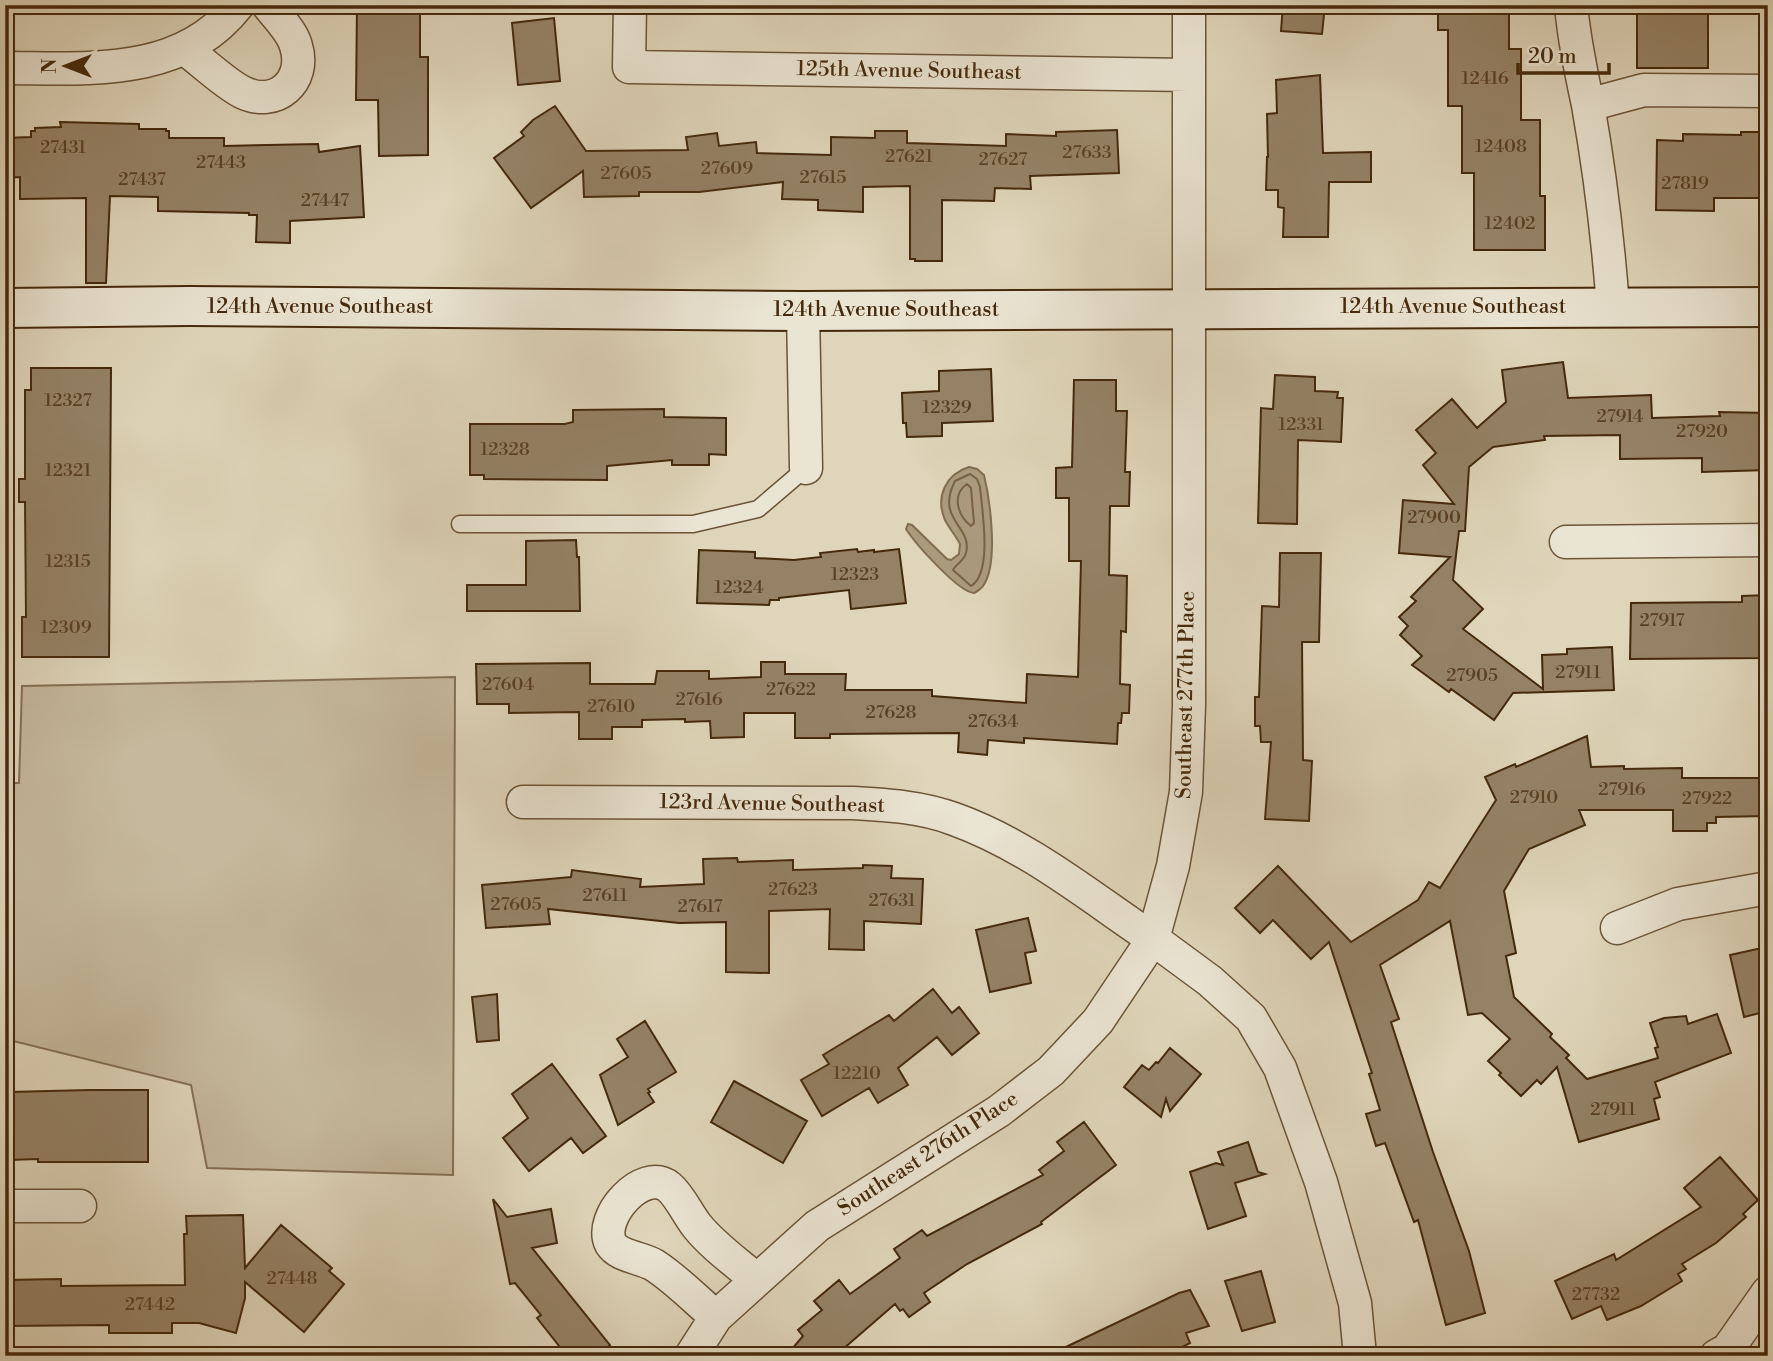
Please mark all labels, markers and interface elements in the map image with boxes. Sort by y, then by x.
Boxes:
north arrow [32,32,102,102]
scale bar [1518,32,1608,76]
text: 20 m [1528,44,1577,70]
street label: 125th Avenue Southeast [796,56,1022,86]
text: N [38,58,62,74]
house number: 12416 [1461,67,1509,90]
house number: 12408 [1475,135,1527,158]
house number: 27431 [40,136,86,159]
house number: 27633 [1062,141,1112,164]
house number: 27621 [885,145,933,168]
house number: 27627 [979,148,1027,171]
house number: 27443 [196,151,246,174]
house number: 27609 [701,157,753,180]
house number: 27605 [600,162,652,185]
house number: 27615 [800,166,846,189]
house number: 27437 [118,168,166,191]
house number: 27819 [1661,172,1709,195]
house number: 27447 [301,189,349,212]
house number: 12402 [1484,212,1536,235]
street label: 124th Avenue Southeast [207,294,434,320]
street label: 124th Avenue Southeast [1340,294,1567,320]
street label: 124th Avenue Southeast [773,297,1000,323]
house number: 12327 [44,389,92,412]
house number: 12329 [922,396,972,419]
house number: 27914 [1596,405,1644,428]
house number: 12331 [1278,413,1324,436]
house number: 27920 [1676,420,1728,443]
house number: 12328 [480,438,530,461]
house number: 12321 [45,459,92,482]
house number: 27900 [1407,506,1461,529]
house number: 12315 [45,550,91,573]
house number: 12323 [831,563,879,586]
house number: 12324 [714,576,764,599]
street label: Southeast 277th Place [1171,591,1201,799]
house number: 27917 [1639,609,1685,632]
house number: 12309 [40,616,92,639]
house number: 27911 [1555,661,1601,684]
house number: 27905 [1446,664,1498,687]
house number: 27604 [482,673,534,696]
house number: 27622 [766,678,816,701]
house number: 27616 [675,688,723,711]
house number: 27610 [587,695,635,718]
house number: 27628 [866,701,916,724]
house number: 27634 [968,710,1019,733]
house number: 27916 [1598,778,1646,801]
house number: 27910 [1510,786,1558,809]
house number: 27922 [1682,787,1732,810]
street label: 123rd Avenue Southeast [659,789,886,819]
house number: 27623 [768,878,818,901]
house number: 27611 [582,884,628,907]
house number: 27631 [869,889,916,912]
house number: 27605 [490,893,542,916]
house number: 27617 [678,895,722,918]
house number: 12210 [833,1062,881,1085]
street label: Southeast 276th Place [833,1086,1023,1222]
house number: 27911 [1590,1098,1636,1121]
house number: 27448 [266,1267,318,1290]
house number: 27732 [1572,1283,1620,1306]
house number: 27442 [125,1293,175,1316]

